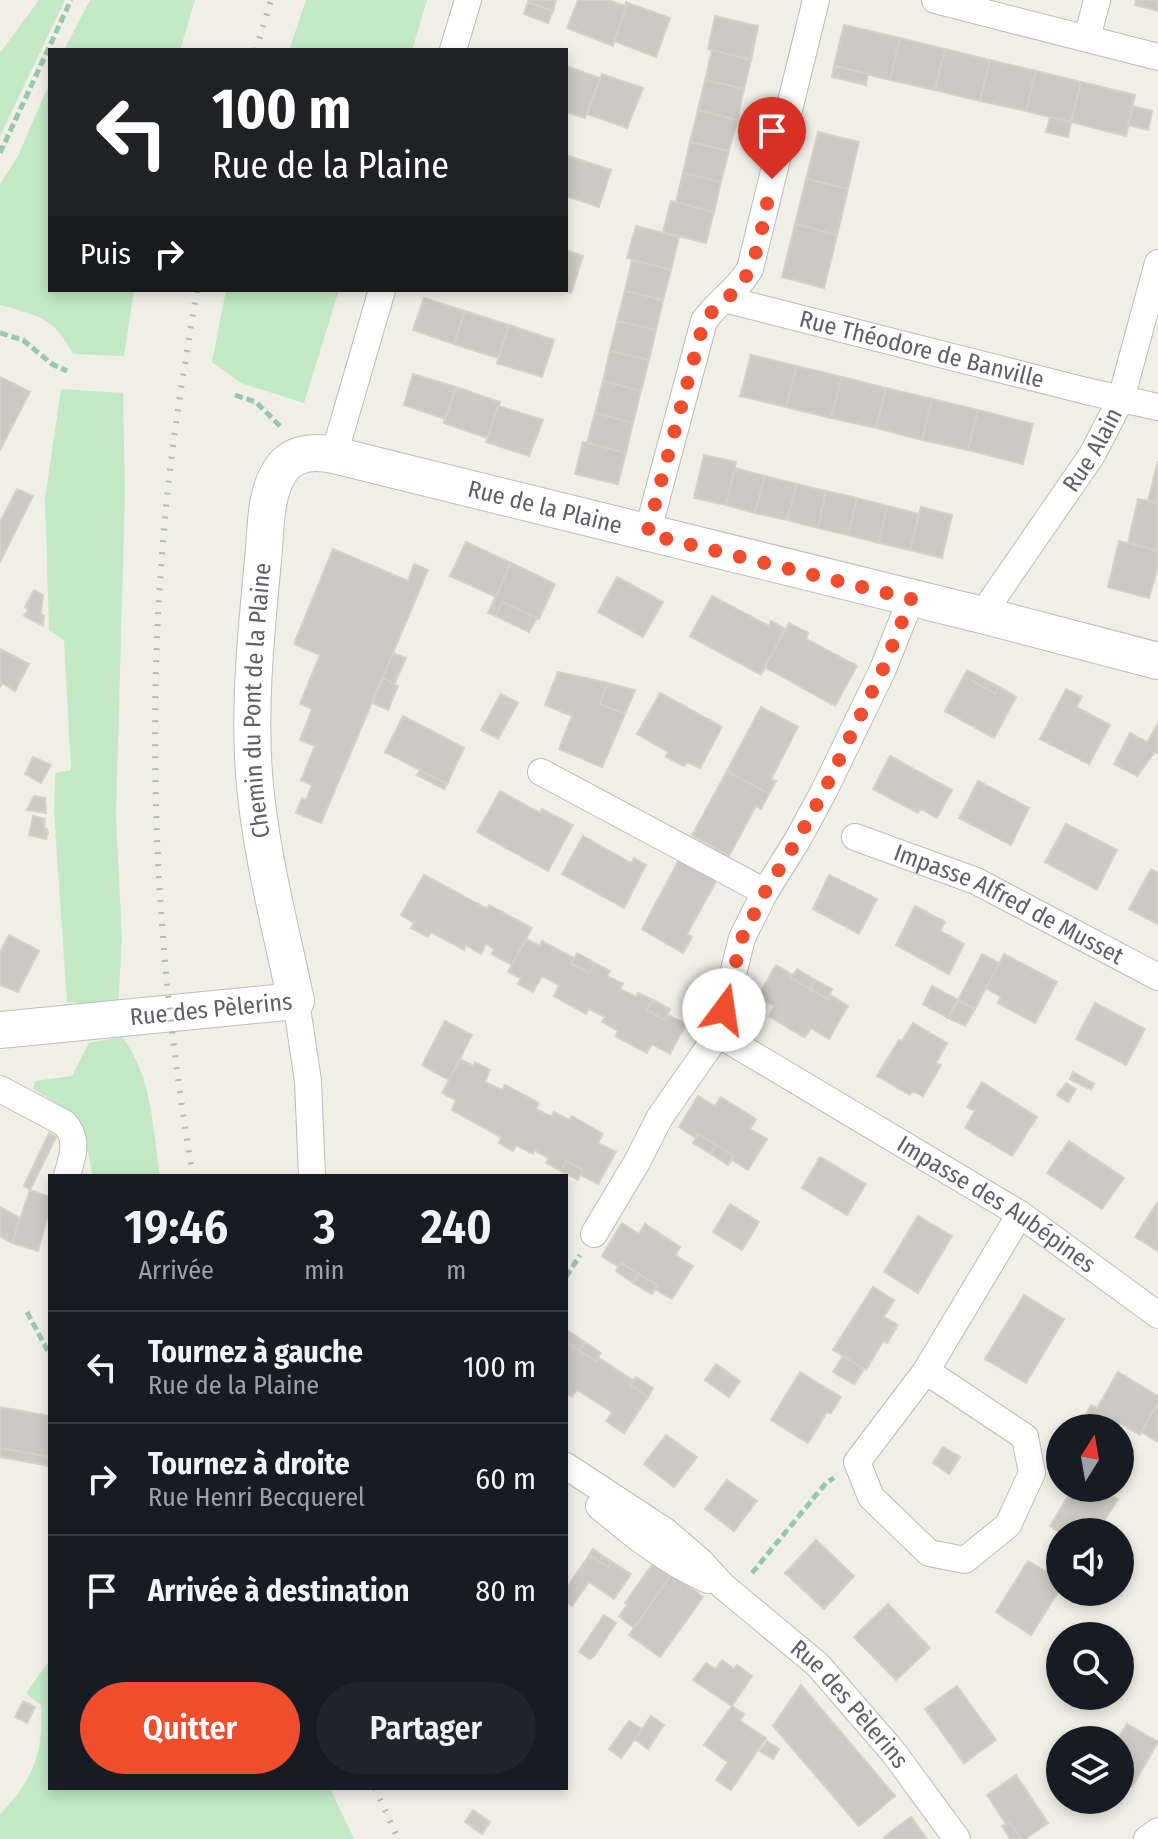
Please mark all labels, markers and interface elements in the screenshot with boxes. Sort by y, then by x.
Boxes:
text: 100 m [212,76,351,143]
icon: left [80,80,184,184]
pin [738,97,806,179]
icon: arrive [750,109,794,153]
text: Rue de la Plaine [212,144,449,188]
icon: right [147,232,191,276]
text: Puis [80,236,131,272]
street label: Rue Théodore de Banville [797,305,1047,394]
street label: Rue Alain [1057,403,1128,497]
street label: Rue de la Plaine [465,475,625,540]
street label: Chemin du Pont de la Plaine [238,562,277,840]
street label: Impasse Alfred de Musset [890,838,1128,970]
position arrow [682,968,766,1052]
street label: Rue des Pèlerins [129,987,293,1031]
street label: Impasse des Aubépines [892,1130,1101,1279]
text: 19:46 [124,1198,228,1256]
text: 3 [313,1198,336,1256]
text: 240 [421,1198,492,1256]
text: Arrivée [138,1255,214,1286]
text: min [304,1255,345,1286]
text: m [446,1255,466,1286]
text: Tournez à gauche [148,1334,363,1370]
icon: left [80,1345,124,1389]
text: 100 m [463,1349,536,1385]
text: Rue de la Plaine [148,1370,319,1401]
north arrow [1046,1414,1134,1502]
map controls [1046,1414,1134,1814]
text: Tournez à droite [148,1446,350,1482]
icon: right [80,1457,124,1501]
text: 60 m [475,1461,536,1497]
text: Rue Henri Becquerel [148,1482,365,1513]
button: sound [1046,1518,1134,1606]
icon: arrive [80,1569,124,1613]
text: Arrivée à destination [148,1573,409,1609]
text: 80 m [475,1573,536,1609]
button: search [1046,1622,1134,1710]
street label: Rue des Pèlerins [785,1634,914,1773]
button: Quitter [80,1682,300,1774]
button: Partager [316,1682,536,1774]
button: layers [1046,1726,1134,1814]

